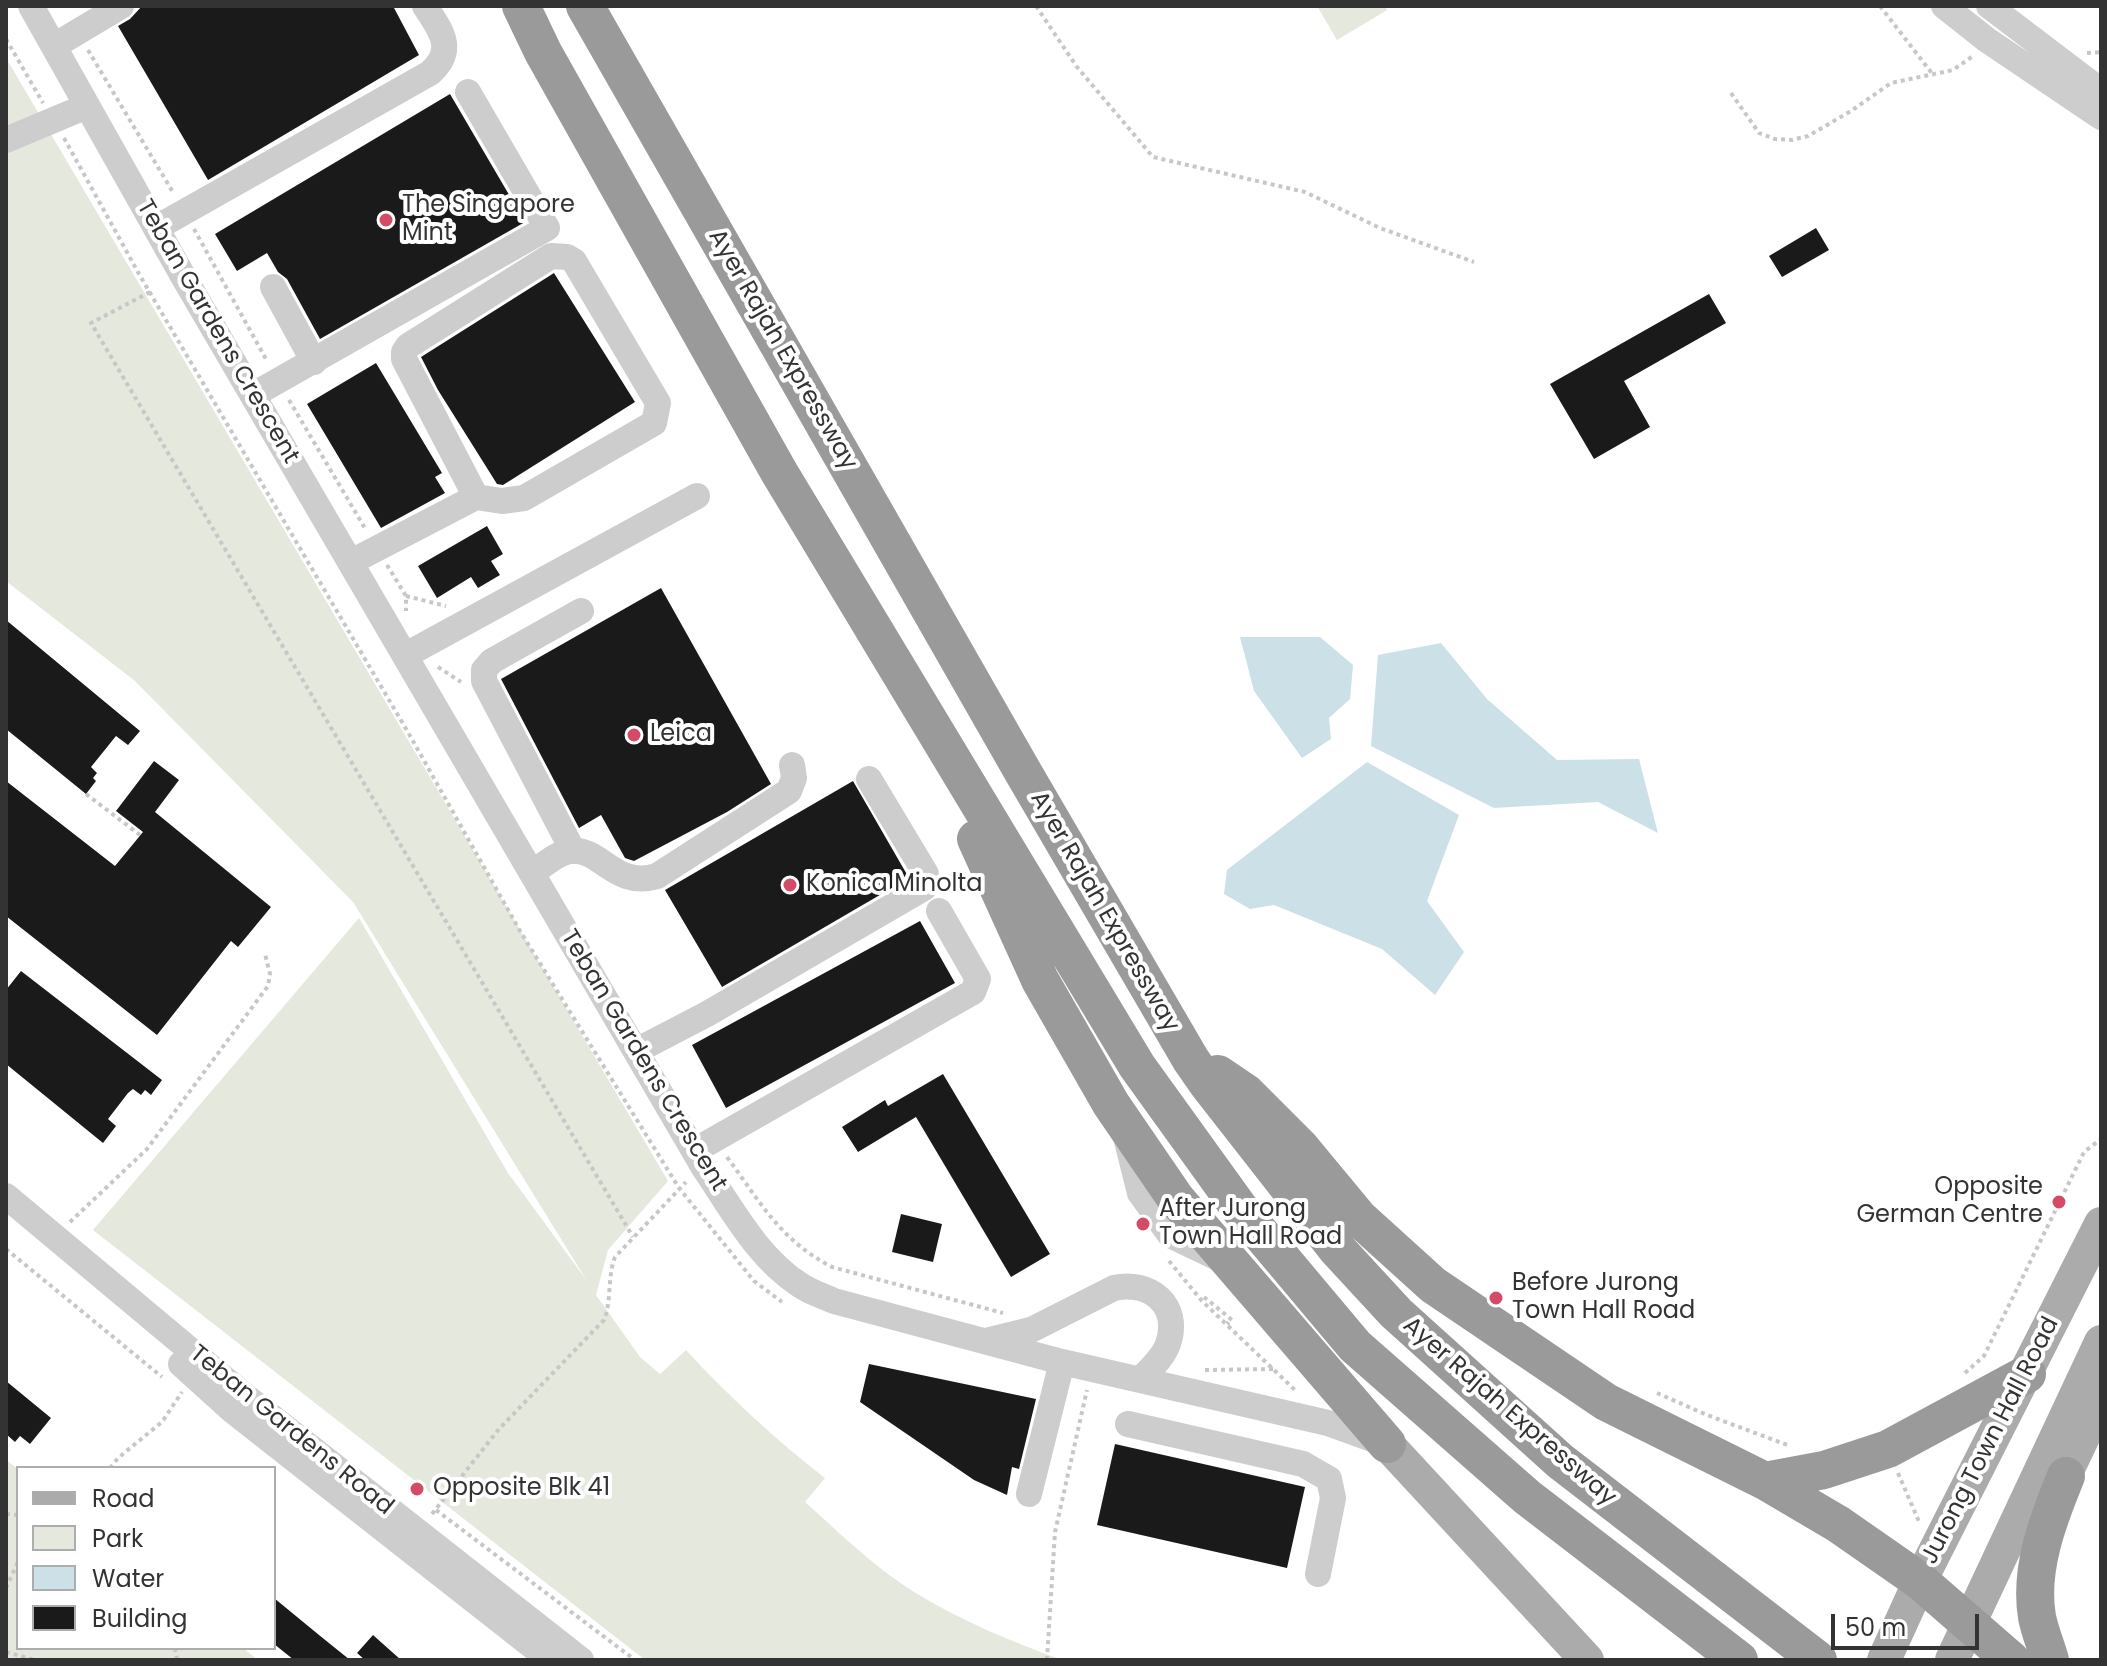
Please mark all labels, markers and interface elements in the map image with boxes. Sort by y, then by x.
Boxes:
place label: The Singapore Mint [402,192,575,248]
street label: Teban Gardens Crescent [130,195,304,469]
marker: The Singapore Mint [377,211,395,229]
street label: Ayer Rajah Expressway [701,225,863,475]
place label: Leica [650,721,712,749]
marker: Leica [625,726,643,744]
street label: Ayer Rajah Expressway [1023,787,1185,1037]
place label: Konica Minolta [806,871,982,899]
marker: Konica Minolta [781,876,799,894]
street label: Teban Gardens Crescent [553,925,733,1197]
place label: Opposite German Centre [1856,1174,2043,1230]
marker: Opposite German Centre [2050,1193,2068,1211]
place label: After Jurong Town Hall Road [1159,1196,1342,1252]
marker: After Jurong Town Hall Road [1134,1215,1152,1233]
place label: Before Jurong Town Hall Road [1512,1270,1695,1326]
marker: Before Jurong Town Hall Road [1487,1289,1505,1307]
street label: Ayer Rajah Expressway [1397,1312,1621,1512]
street label: Jurong Town Hall Road [1916,1313,2066,1569]
street label: Teban Gardens Road [183,1340,399,1522]
legend [16,1466,276,1650]
place label: Opposite Blk 41 [433,1475,610,1503]
marker: Opposite Blk 41 [408,1480,426,1498]
text: Road [92,1482,154,1515]
text: Park [92,1522,143,1555]
text: Water [92,1562,164,1595]
scale bar [1835,1598,1983,1648]
text: Building [92,1602,188,1635]
text: 50 m [1845,1611,1906,1644]

